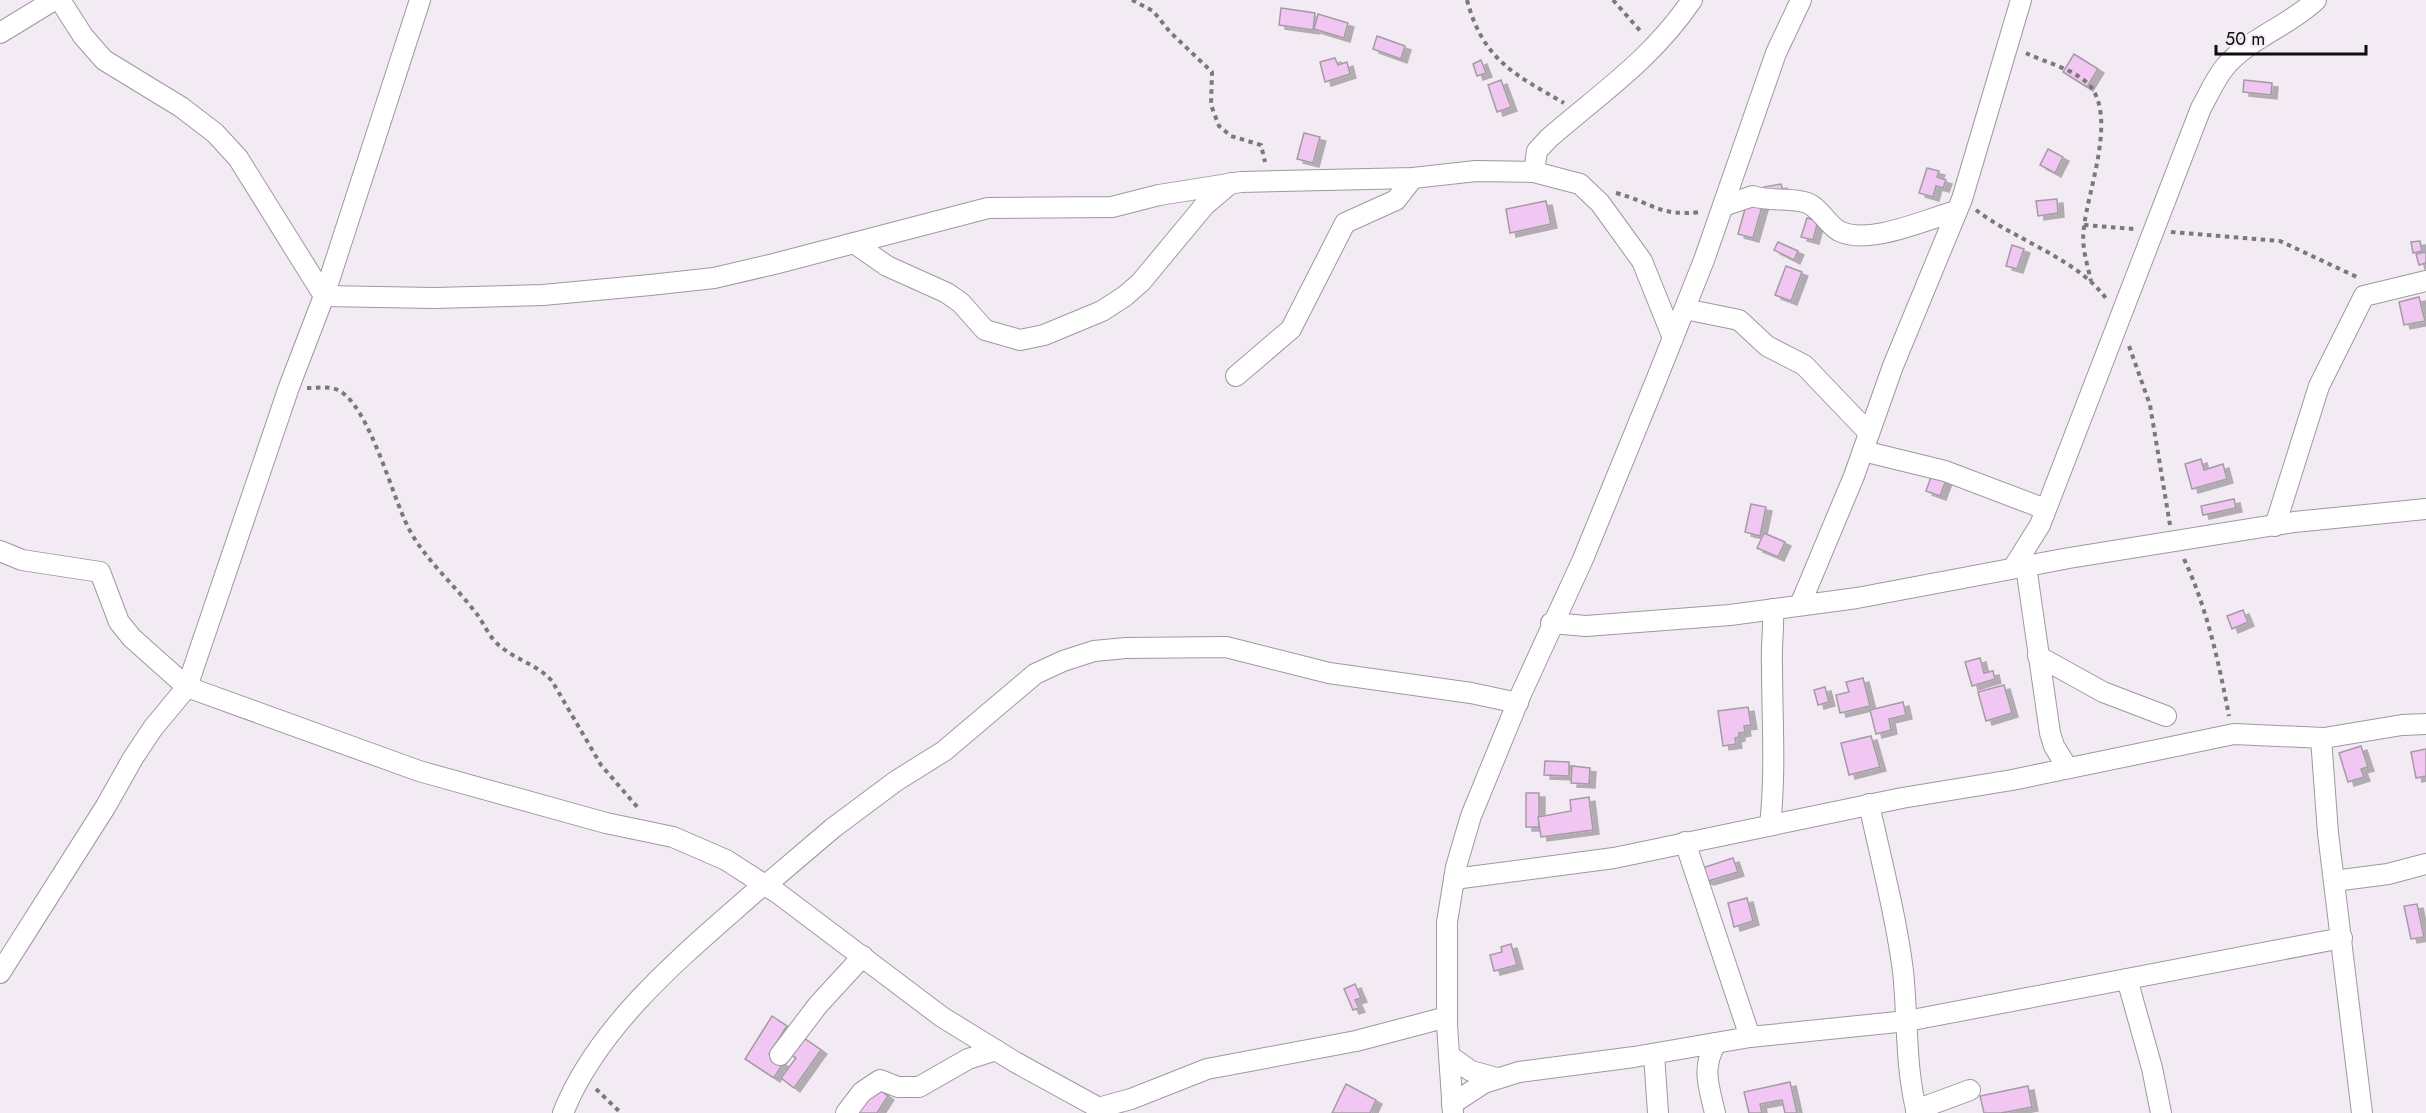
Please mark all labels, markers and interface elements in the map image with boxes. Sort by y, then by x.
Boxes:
scale bar [2216,18,2366,56]
text: 50 m [2225,26,2265,52]

